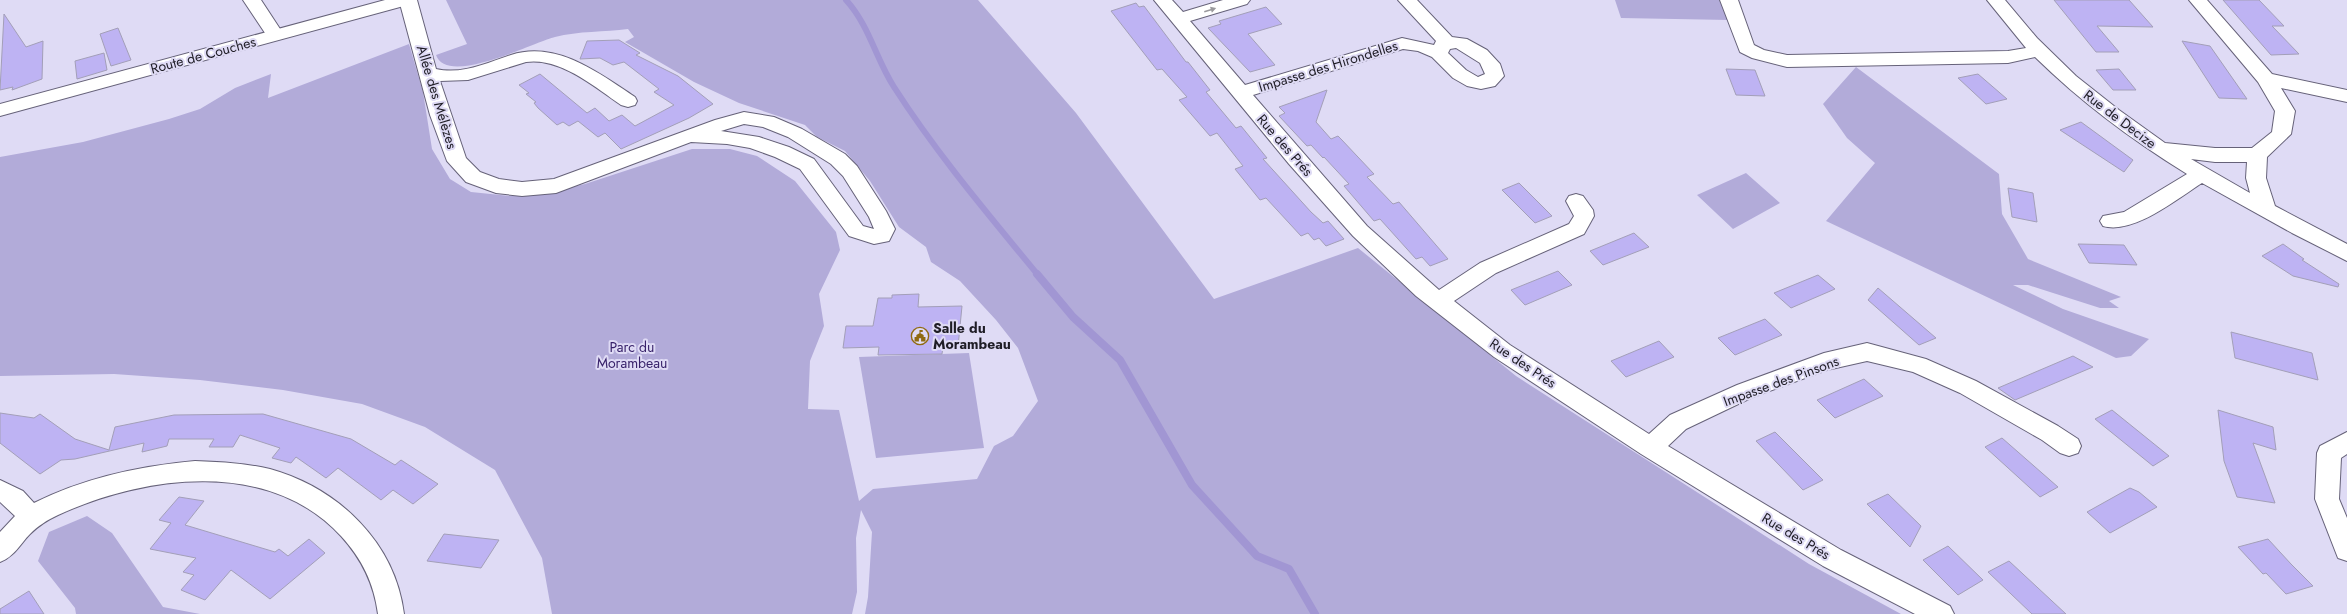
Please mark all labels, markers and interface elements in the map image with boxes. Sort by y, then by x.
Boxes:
one-way arrow [1204,7,1216,13]
street label: Route de Couches [148,31,258,79]
street label: Impasse des Hirondelles [1256,35,1400,97]
street label: Allée des Mélèzes [412,43,462,152]
street label: Rue de Decize [2079,85,2161,153]
street label: Rue des Prés [1252,110,1318,181]
place label: Salle du Morambeau [933,318,1011,354]
public building icon: Salle du Morambeau [910,326,930,346]
street label: Rue des Prés [1486,333,1561,393]
park label: Parc du Morambeau [597,337,667,373]
street label: Impasse des Pinsons [1720,351,1842,411]
street label: Rue des Prés [1758,508,1834,564]

